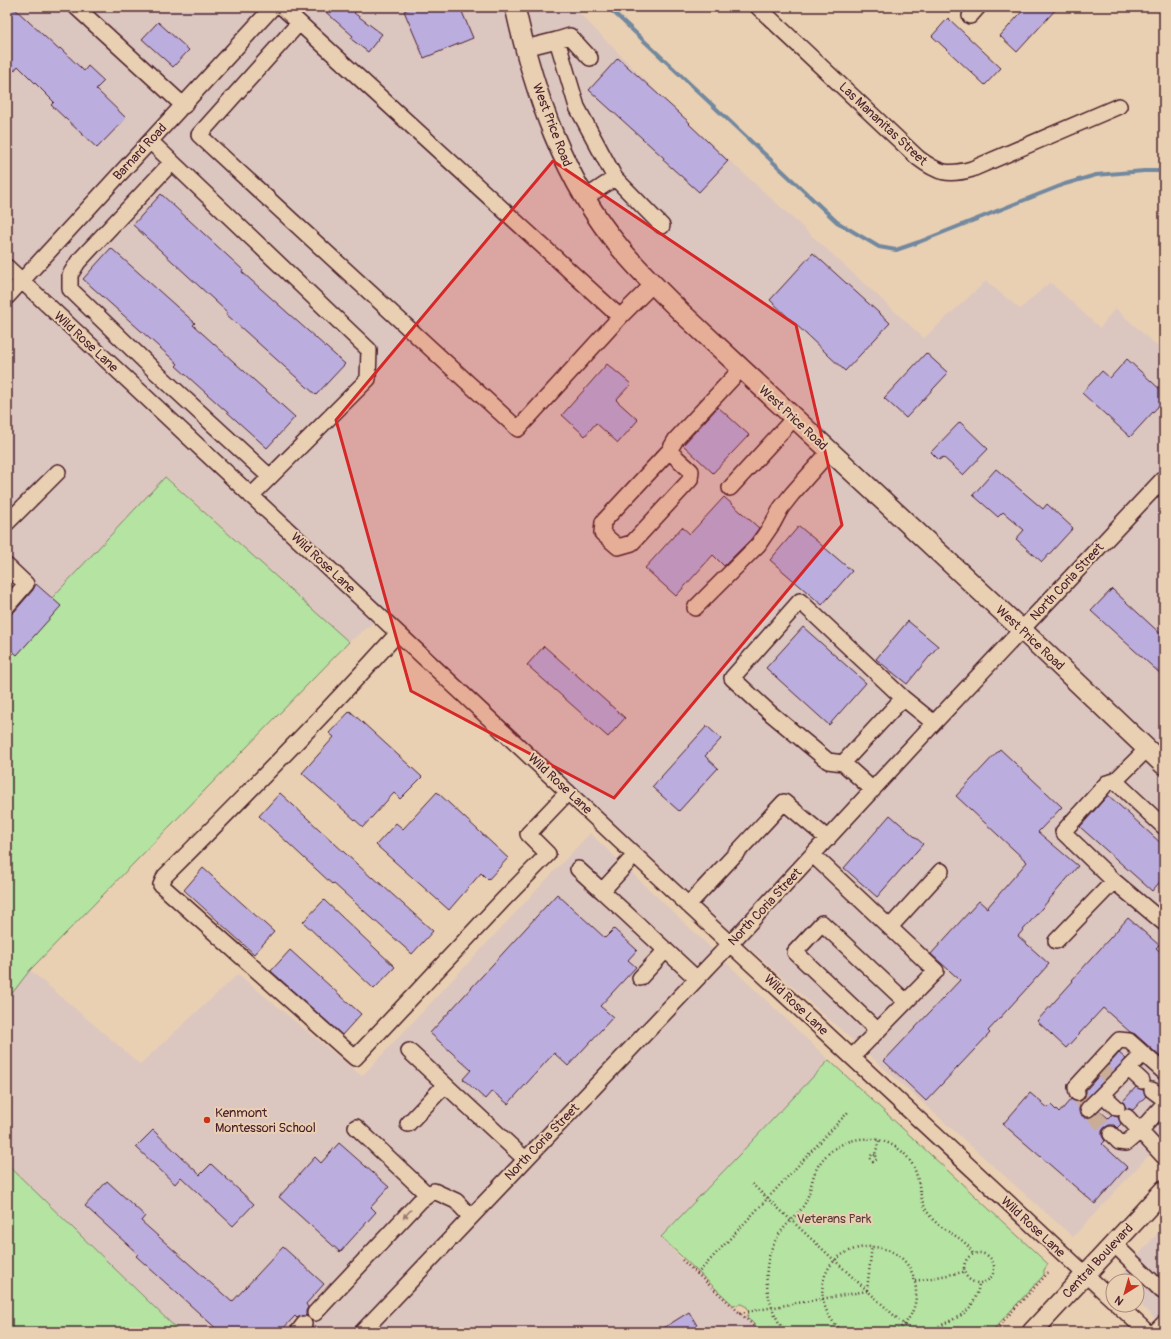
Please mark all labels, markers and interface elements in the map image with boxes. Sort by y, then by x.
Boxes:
street label: Las Mananitas Street [836,79,931,170]
street label: West Price Road [529,81,575,169]
street label: Barnard Road [110,120,170,184]
street label: Wild Rose Lane [51,308,122,376]
street label: West Price Road [755,382,831,454]
street label: Wild Rose Lane [288,529,359,597]
street label: North Coria Street [1027,539,1108,624]
street label: West Price Road [992,602,1068,674]
street label: Wild Rose Lane [525,750,596,818]
street label: North Coria Street [725,864,806,949]
street label: Wild Rose Lane [761,971,832,1039]
street label: North Coria Street [501,1100,583,1184]
place label: Kenmont Montessori School [215,1105,316,1136]
marker: Kenmont Montessori School [202,1115,212,1125]
street label: Wild Rose Lane [998,1193,1069,1261]
one-way arrow [402,1209,412,1219]
park label: Veterans Park [797,1211,872,1227]
street label: Central Boulevard [1059,1220,1137,1302]
north arrow [1105,1273,1145,1313]
text: N [1112,1293,1126,1308]

